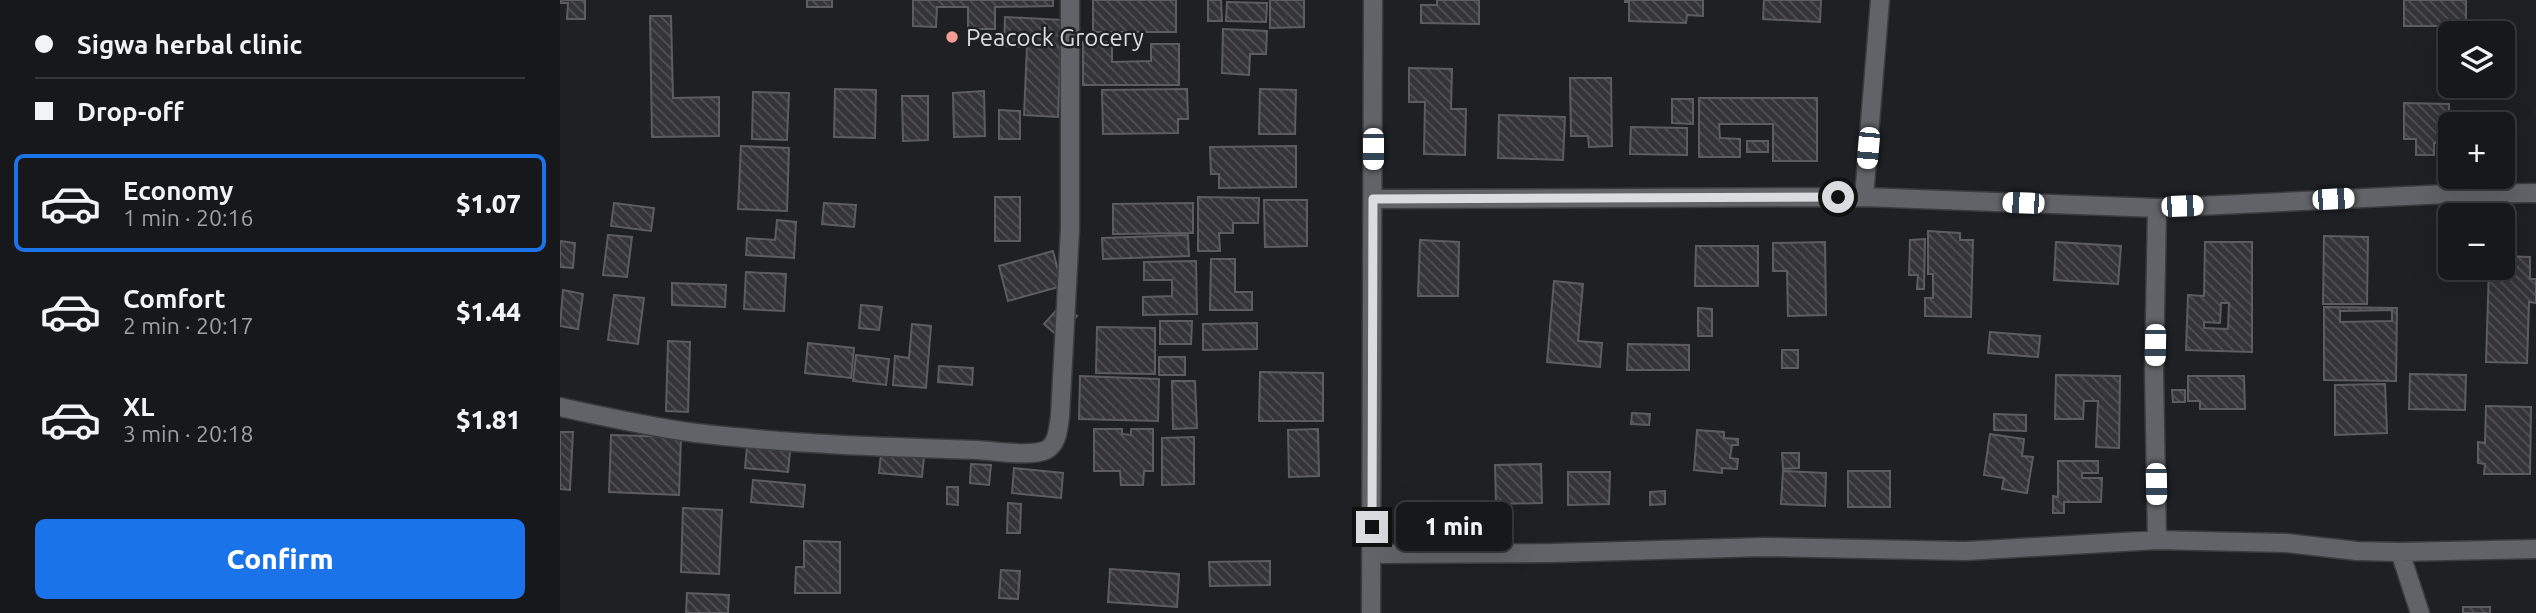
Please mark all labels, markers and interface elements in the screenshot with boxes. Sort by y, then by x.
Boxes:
map controls [2438,21,2515,280]
button: layers [2438,21,2515,98]
place label: Peacock Grocery [966,24,1144,51]
marker: Peacock Grocery [944,29,960,45]
text: Sigwa herbal clinic [77,30,302,59]
text: Drop-off [77,97,184,126]
button: + [2438,112,2515,189]
car [1856,126,1881,170]
car [1363,128,1384,170]
icon: car [39,172,102,235]
text: Economy [123,176,233,205]
route start [1822,181,1854,213]
car [2312,187,2355,211]
text: $1.07 [456,189,521,218]
car [2002,192,2045,214]
car [2161,195,2204,217]
button: − [2438,203,2515,280]
text: 1 min · 20:16 [123,205,254,230]
icon: car [39,280,102,343]
text: Comfort [123,284,226,313]
text: $1.44 [456,297,521,326]
text: 2 min · 20:17 [123,313,254,338]
car [2145,324,2166,366]
icon: car [39,388,102,451]
text: XL [123,392,154,421]
text: $1.81 [456,405,521,434]
text: 3 min · 20:18 [123,421,254,446]
car [2146,463,2167,505]
callout: 1 min [1396,503,1512,552]
route end [1356,511,1388,543]
text: 1 min [1425,514,1483,539]
button: Confirm [35,519,525,599]

